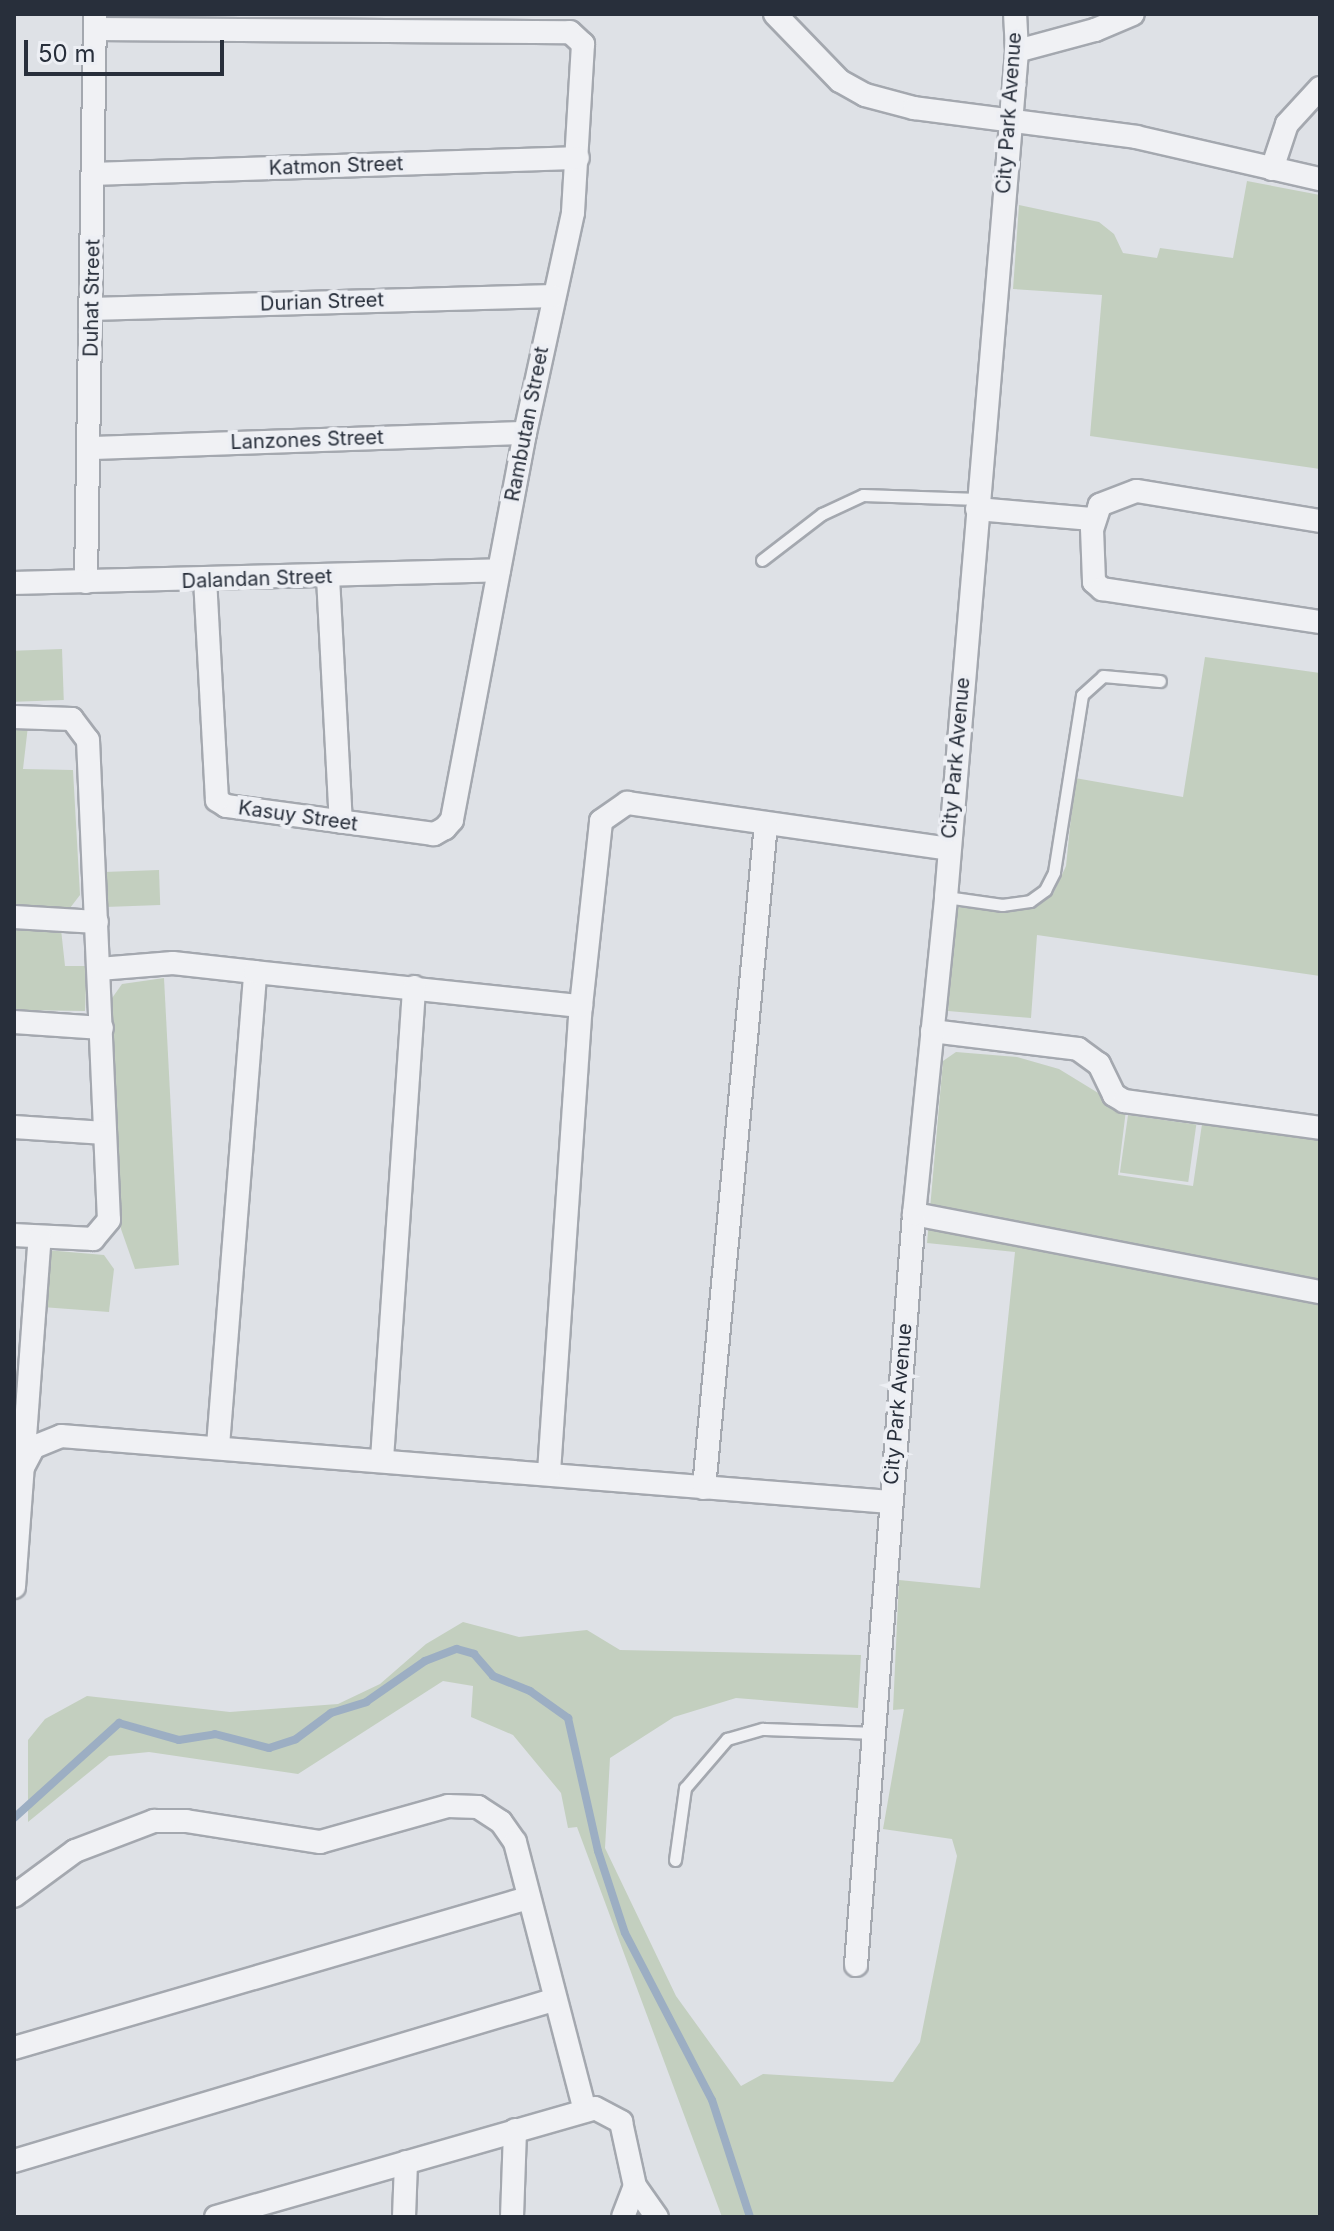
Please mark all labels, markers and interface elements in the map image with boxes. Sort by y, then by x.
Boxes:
scale bar [28,24,228,74]
street label: City Park Avenue [991,31,1027,195]
text: 50 m [38,39,96,68]
street label: Katmon Street [268,152,404,180]
street label: Duhat Street [79,239,105,357]
street label: Durian Street [260,288,384,316]
street label: Rambutan Street [500,344,554,504]
street label: Lanzones Street [230,425,384,455]
street label: Dalandan Street [181,564,333,594]
street label: City Park Avenue [937,676,975,840]
street label: Kasuy Street [237,796,359,836]
street label: City Park Avenue [879,1322,917,1486]

